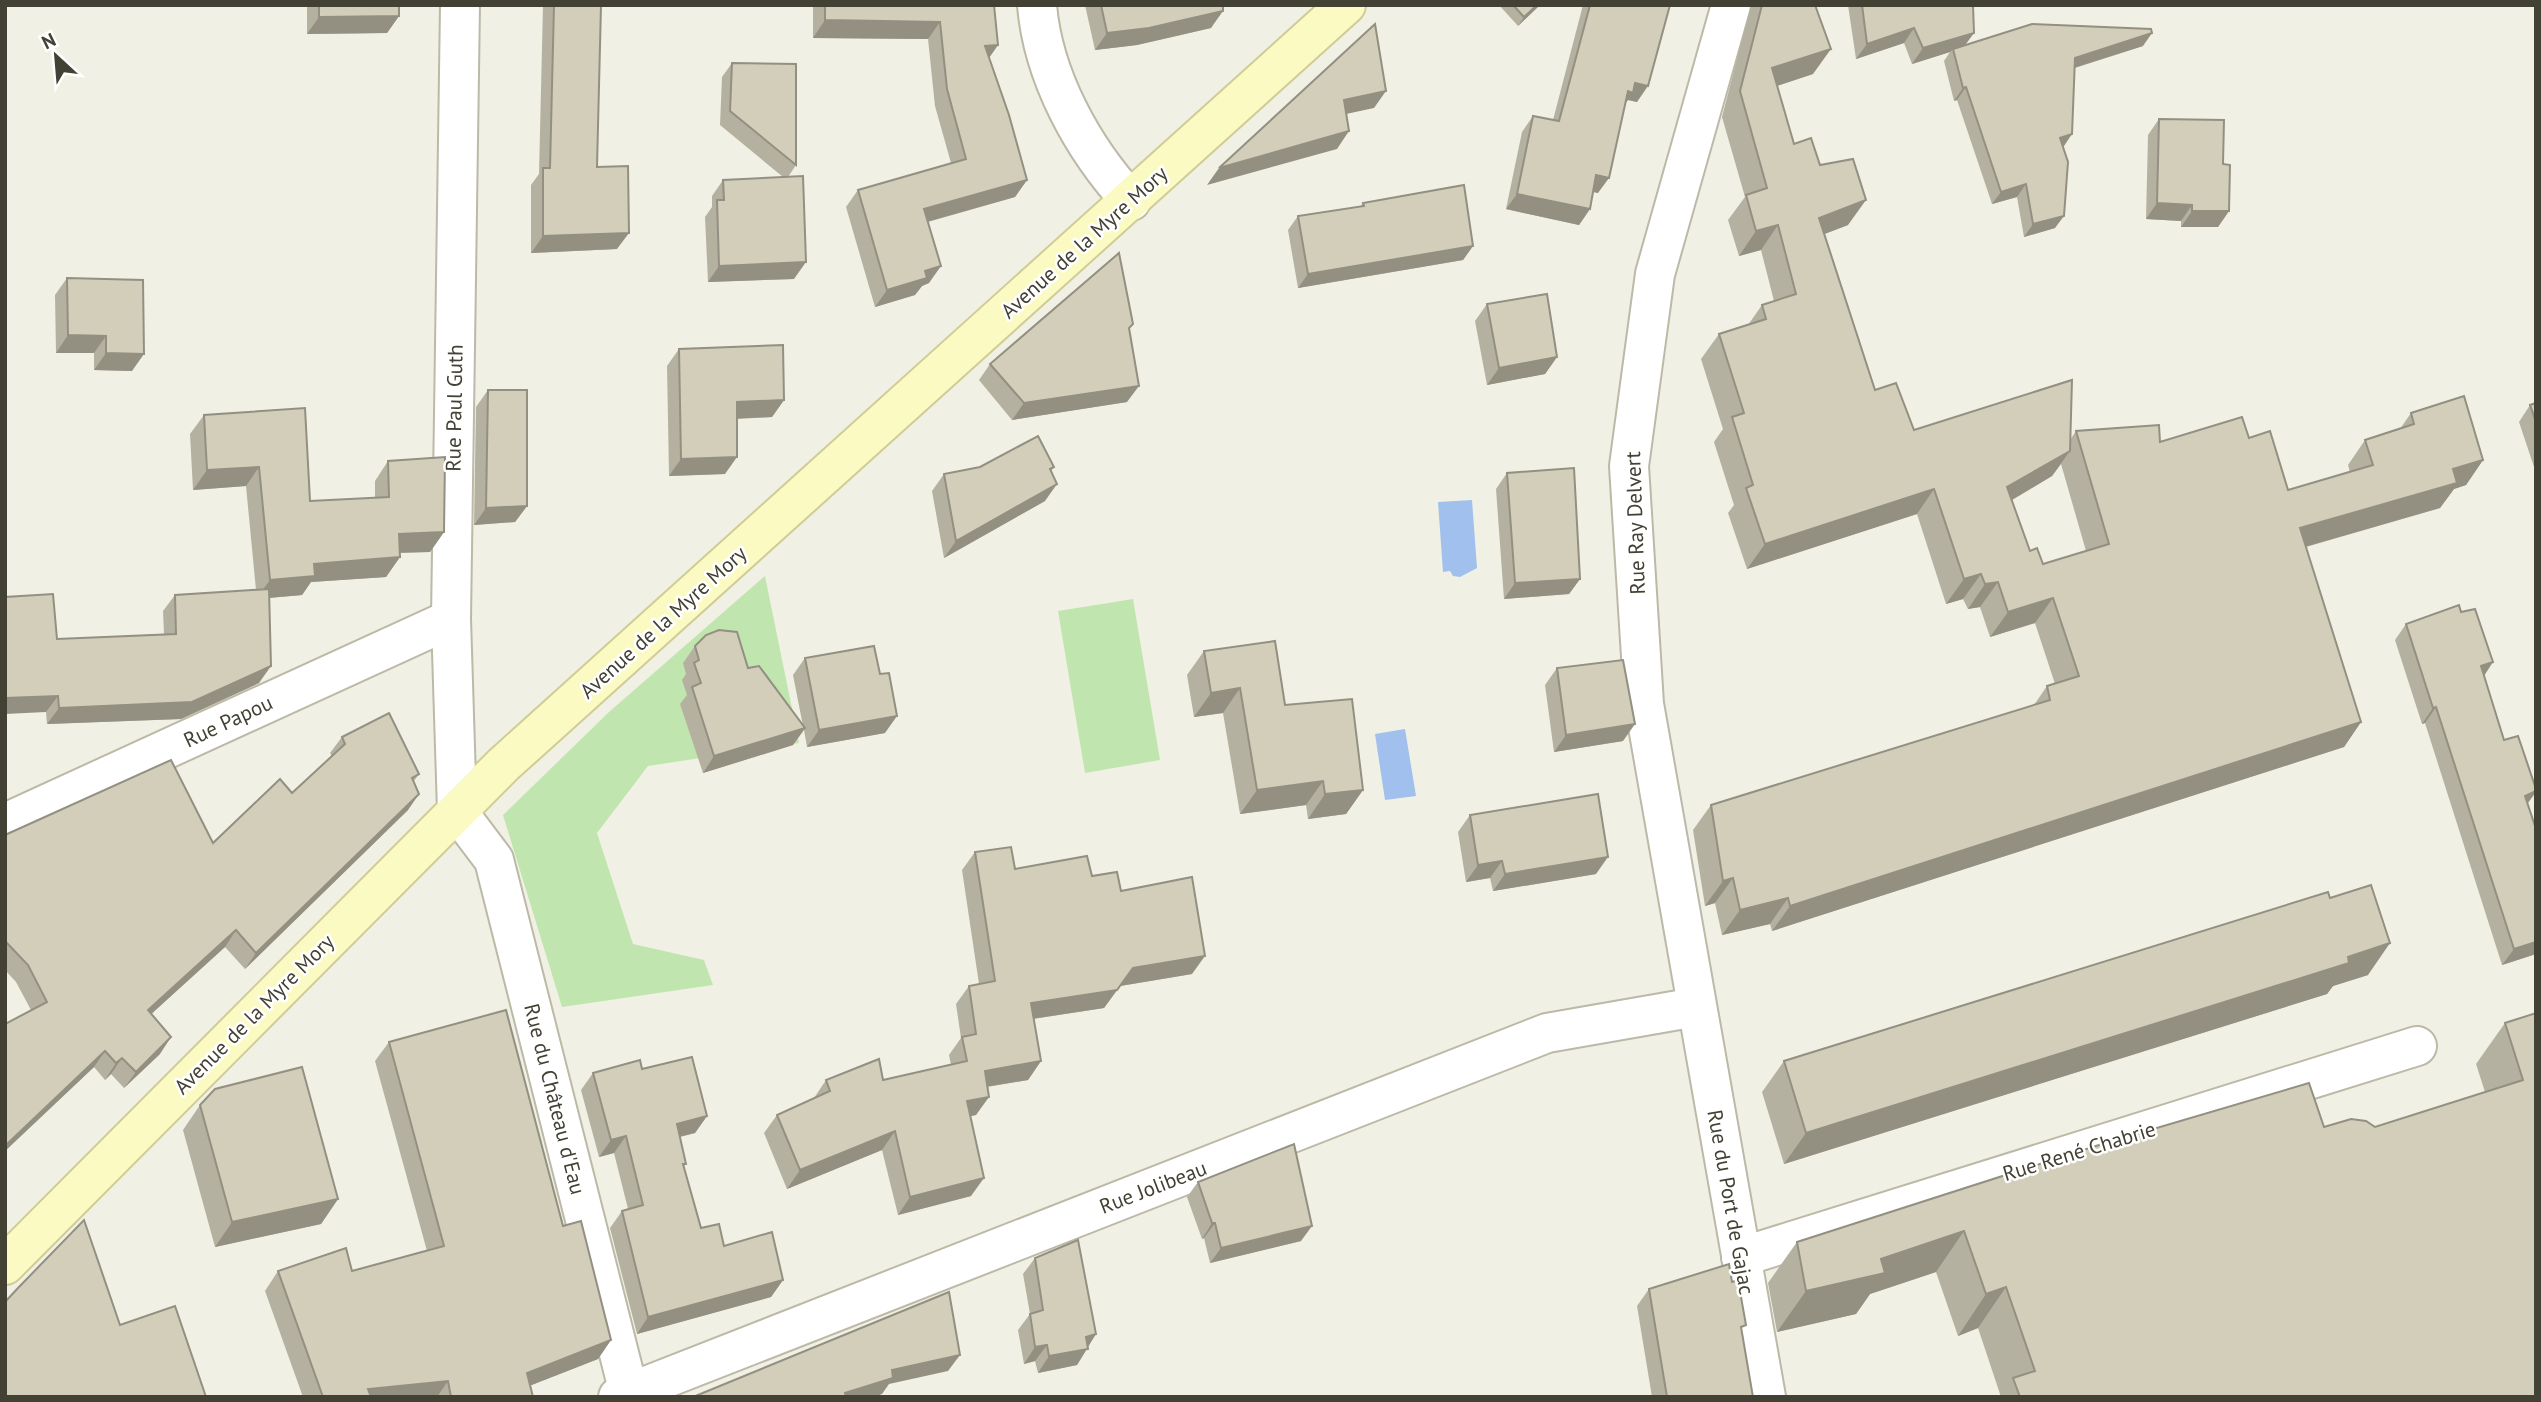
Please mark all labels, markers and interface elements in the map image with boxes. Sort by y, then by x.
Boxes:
north arrow [21,21,91,91]
text: N [38,27,59,54]
street label: Avenue de la Myre Mory [995,160,1173,324]
street label: Rue Paul Guth [439,344,469,472]
street label: Rue Ray Delvert [1619,451,1651,595]
street label: Avenue de la Myre Mory [574,540,752,704]
street label: Rue Papou [179,689,277,753]
street label: Avenue de la Myre Mory [168,928,340,1100]
street label: Rue du Château d'Eau [518,1001,592,1197]
street label: Rue du Port de Gajac [1701,1107,1761,1297]
street label: Rue René Chabrie [1999,1115,2159,1187]
street label: Rue Jolibeau [1096,1154,1210,1220]

